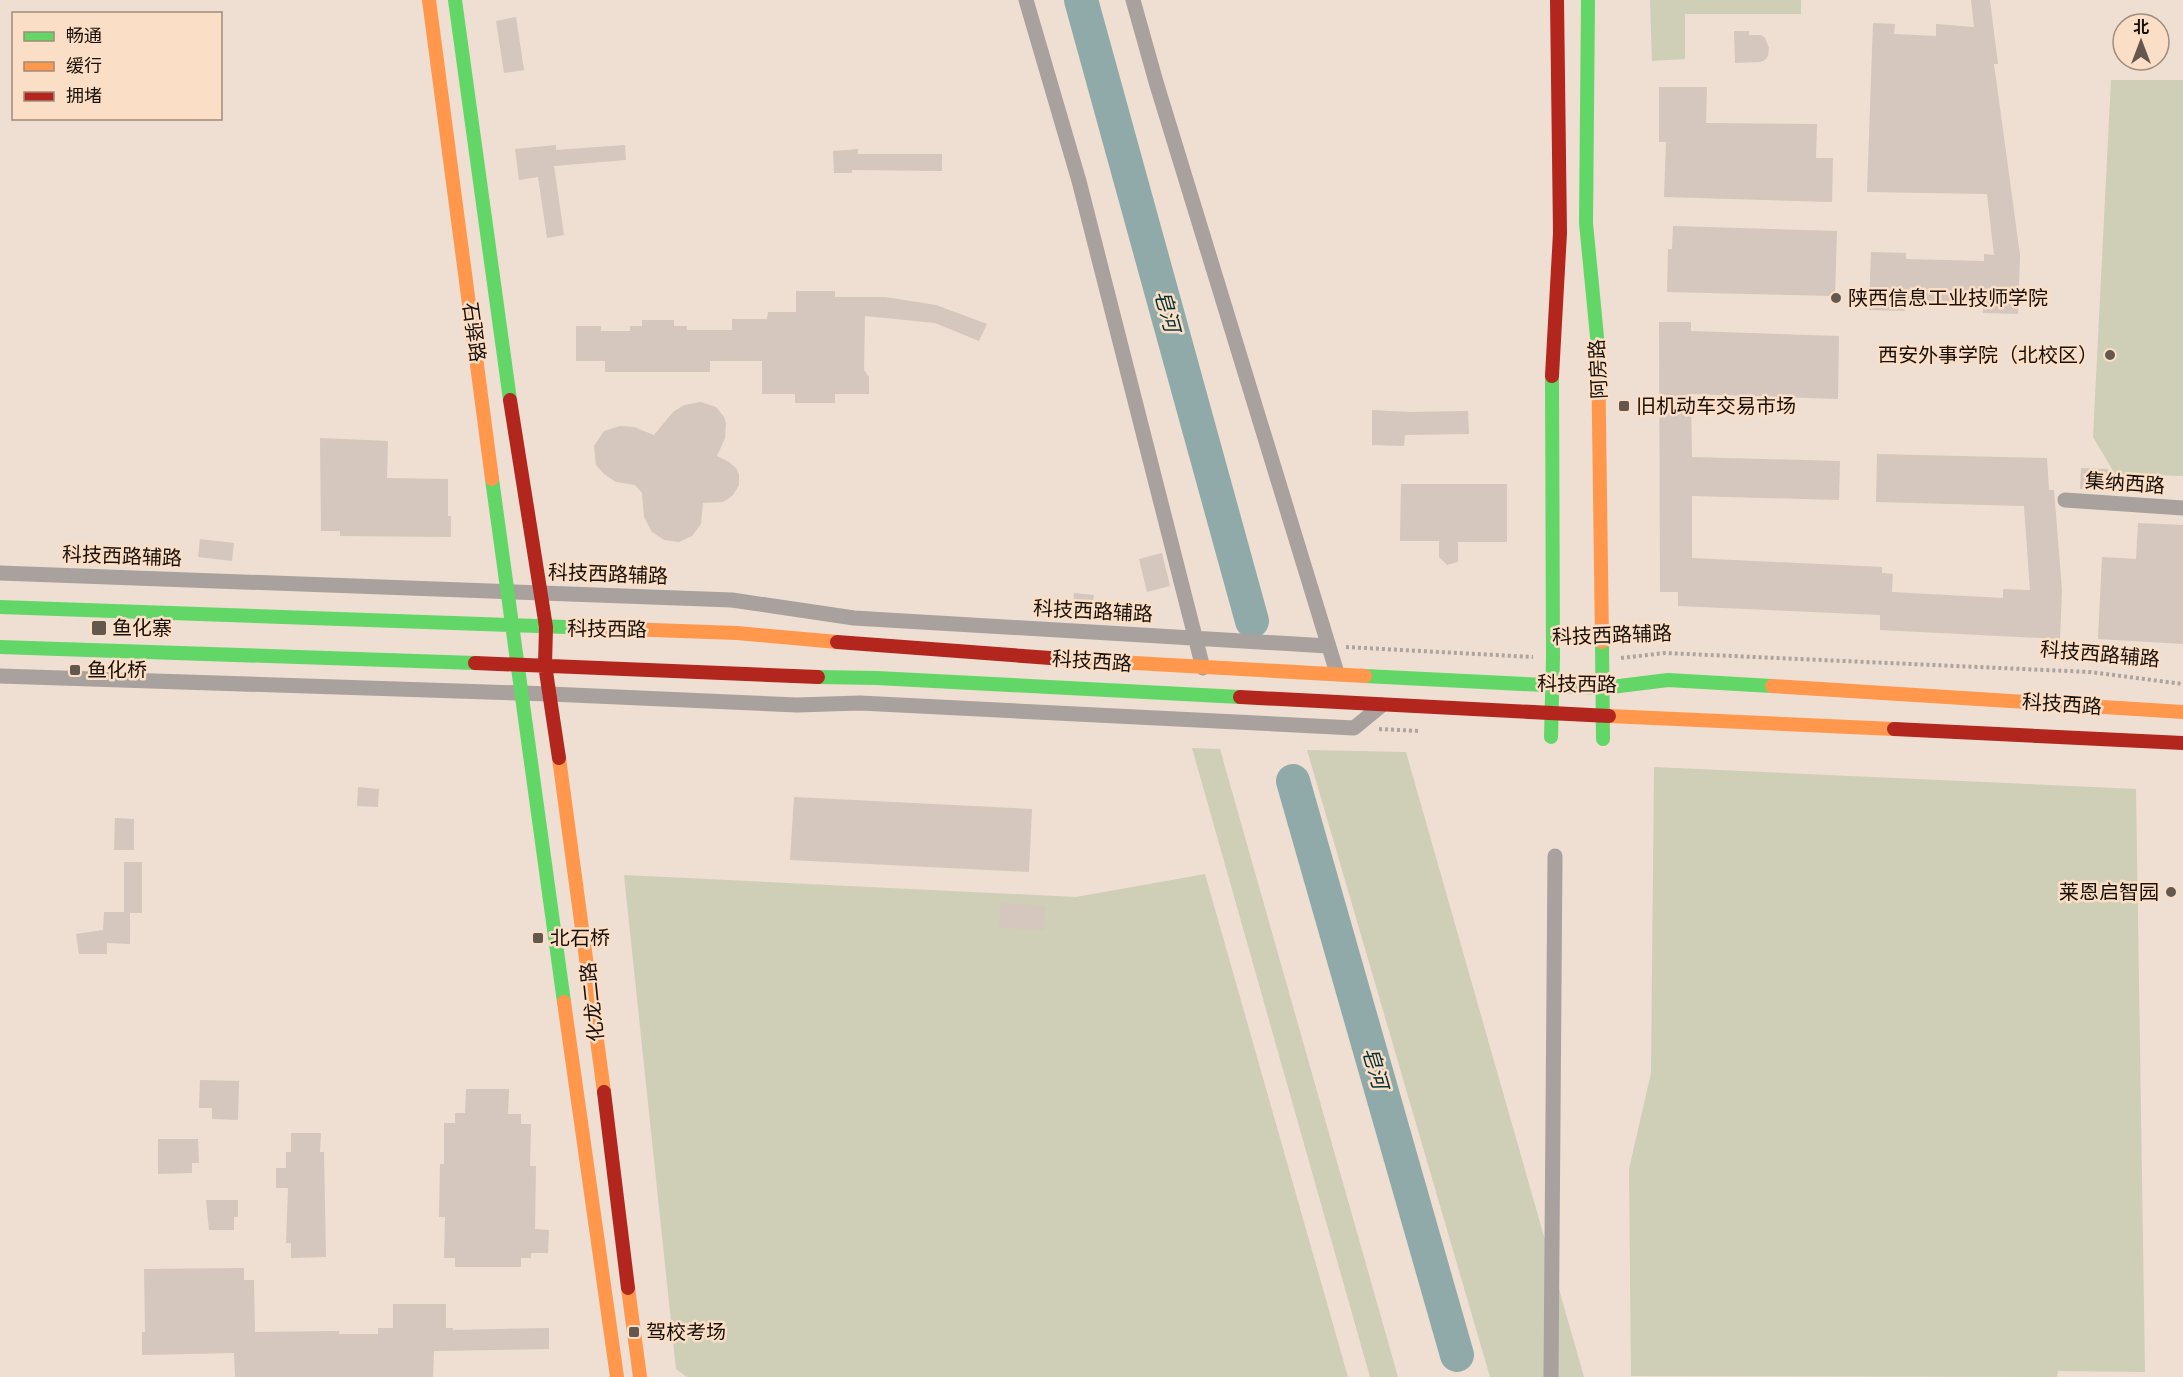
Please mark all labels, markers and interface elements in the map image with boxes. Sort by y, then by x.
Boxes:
legend [12,12,222,120]
north arrow [2111,12,2171,72]
text: 北 [2133,16,2149,38]
text: 畅通 [66,23,102,47]
text: 缓行 [66,53,102,77]
text: 拥堵 [66,83,102,107]
place label: 陕西信息工业技师学院 [1848,284,2048,311]
water label: 皂河 [1149,287,1188,339]
marker: 陕西信息工业技师学院 [1829,291,1843,305]
street label: 石驿路 [457,300,492,364]
street label: 阿房路 [1582,338,1613,400]
place label: 西安外事学院（北校区） [1878,341,2098,368]
marker: 西安外事学院（北校区） [2103,348,2117,362]
place label: 旧机动车交易市场 [1636,392,1796,419]
marker: 旧机动车交易市场 [1617,399,1631,413]
street label: 集纳西路 [2084,466,2166,499]
street label: 科技西路辅路 [62,540,182,571]
street label: 科技西路辅路 [548,558,668,589]
street label: 科技西路辅路 [1032,594,1154,627]
place label: 鱼化寨 [112,614,172,641]
street label: 科技西路 [567,614,647,643]
marker: 鱼化寨 [90,619,108,637]
street label: 科技西路辅路 [1552,619,1672,650]
street label: 科技西路辅路 [2039,635,2161,672]
street label: 科技西路 [1051,644,1133,677]
place label: 鱼化桥 [87,656,147,683]
marker: 鱼化桥 [68,663,82,677]
street label: 科技西路 [1537,669,1617,698]
street label: 科技西路 [2021,687,2103,720]
place label: 莱恩启智园 [2059,878,2159,905]
marker: 莱恩启智园 [2164,885,2178,899]
place label: 北石桥 [550,924,610,951]
marker: 北石桥 [531,931,545,945]
street label: 化龙二路 [574,961,609,1043]
water label: 皂河 [1357,1044,1396,1096]
place label: 驾校考场 [646,1318,726,1345]
marker: 驾校考场 [627,1325,641,1339]

